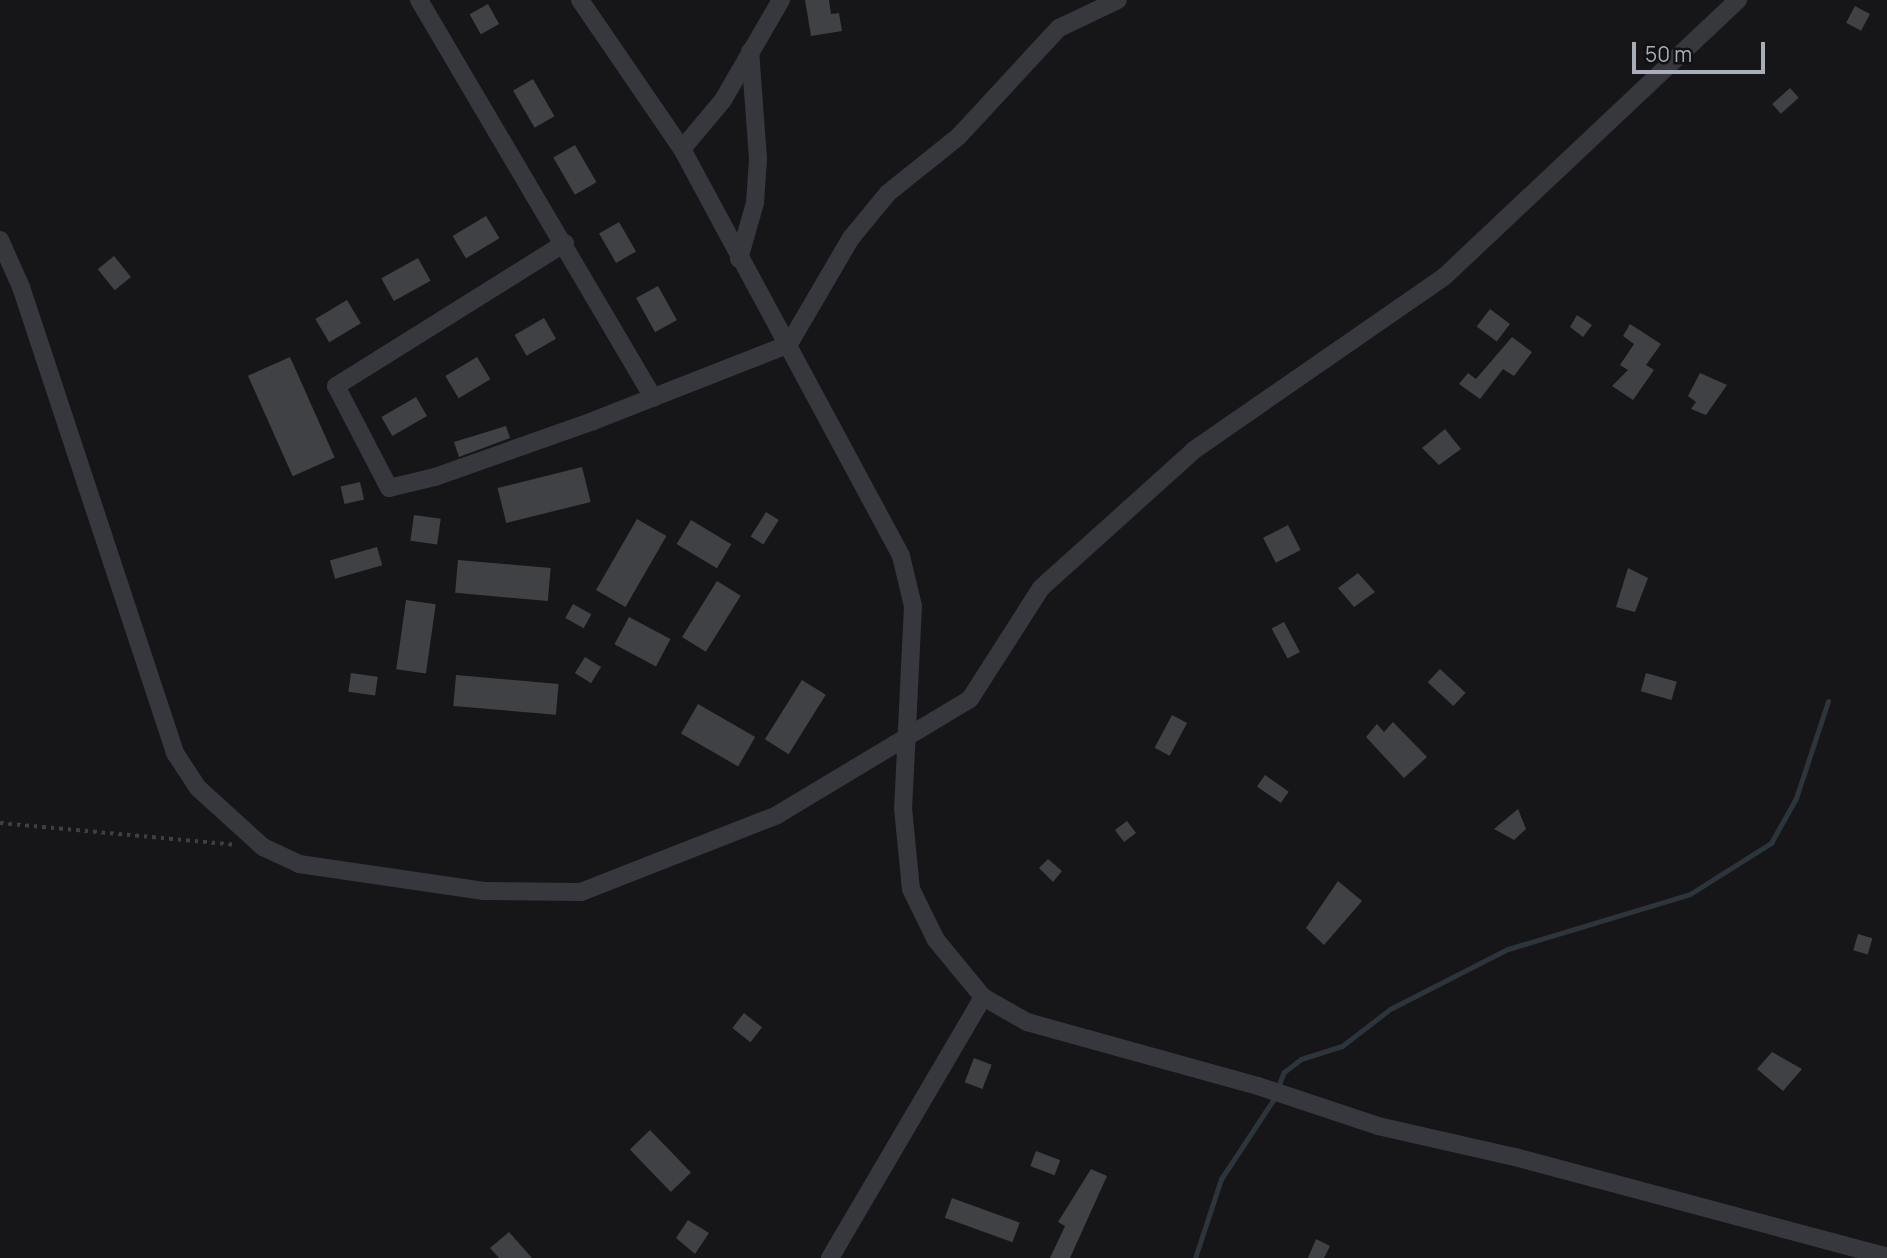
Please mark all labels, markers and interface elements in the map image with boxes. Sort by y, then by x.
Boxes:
scale bar [1635,28,1768,72]
text: 50 m [1645,40,1692,68]

